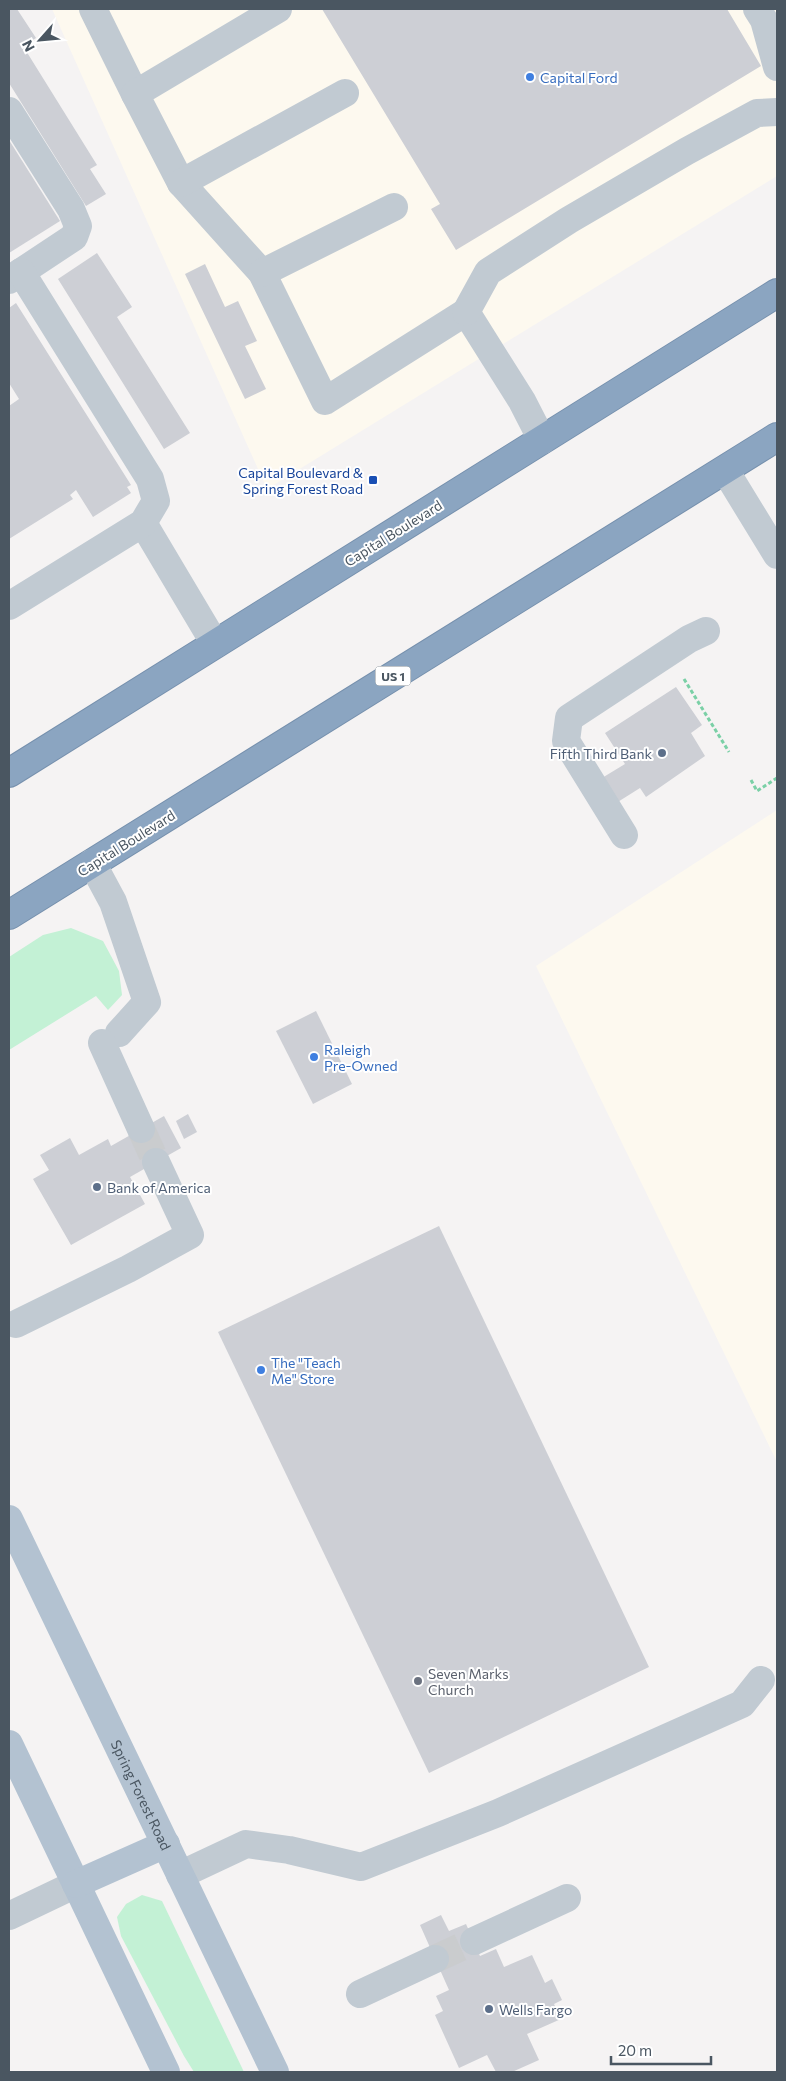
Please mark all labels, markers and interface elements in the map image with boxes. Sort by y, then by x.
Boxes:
north arrow [15,15,65,65]
text: N [18,38,38,55]
place label: Capital Ford [540,69,618,86]
marker: Capital Ford [524,71,536,83]
place label: Capital Boulevard & Spring Forest Road [238,464,364,497]
marker: Capital Boulevard & Spring Forest Road [367,474,379,486]
street label: Capital Boulevard [341,496,445,570]
road number: US 1 [376,666,410,686]
place label: Fifth Third Bank [550,745,652,762]
marker: Fifth Third Bank [656,747,668,759]
street label: Capital Boulevard [74,806,178,880]
place label: Raleigh Pre-Owned [324,1041,398,1074]
marker: Raleigh Pre-Owned [308,1051,320,1063]
place label: Bank of America [107,1179,211,1196]
marker: Bank of America [91,1181,103,1193]
place label: The "Teach Me" Store [271,1354,341,1387]
marker: The "Teach Me" Store [255,1364,267,1376]
place label: Seven Marks Church [428,1665,509,1698]
marker: Seven Marks Church [412,1675,424,1687]
street label: Spring Forest Road [108,1737,175,1853]
place label: Wells Fargo [499,2001,572,2018]
marker: Wells Fargo [483,2003,495,2015]
scale bar [611,2034,711,2066]
text: 20 m [618,2041,652,2059]

